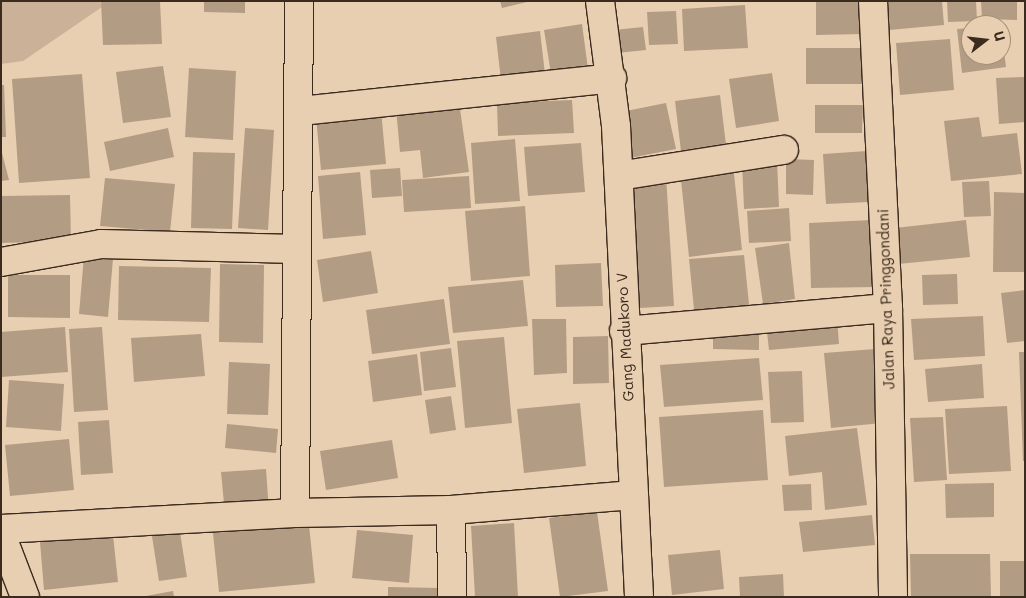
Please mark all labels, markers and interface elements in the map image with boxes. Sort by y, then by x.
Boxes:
north arrow [961,15,1011,65]
text: U [989,29,1010,43]
street label: Jalan Raya Pringgondani [874,208,898,390]
street label: Gang Madukoro V [613,272,637,402]

